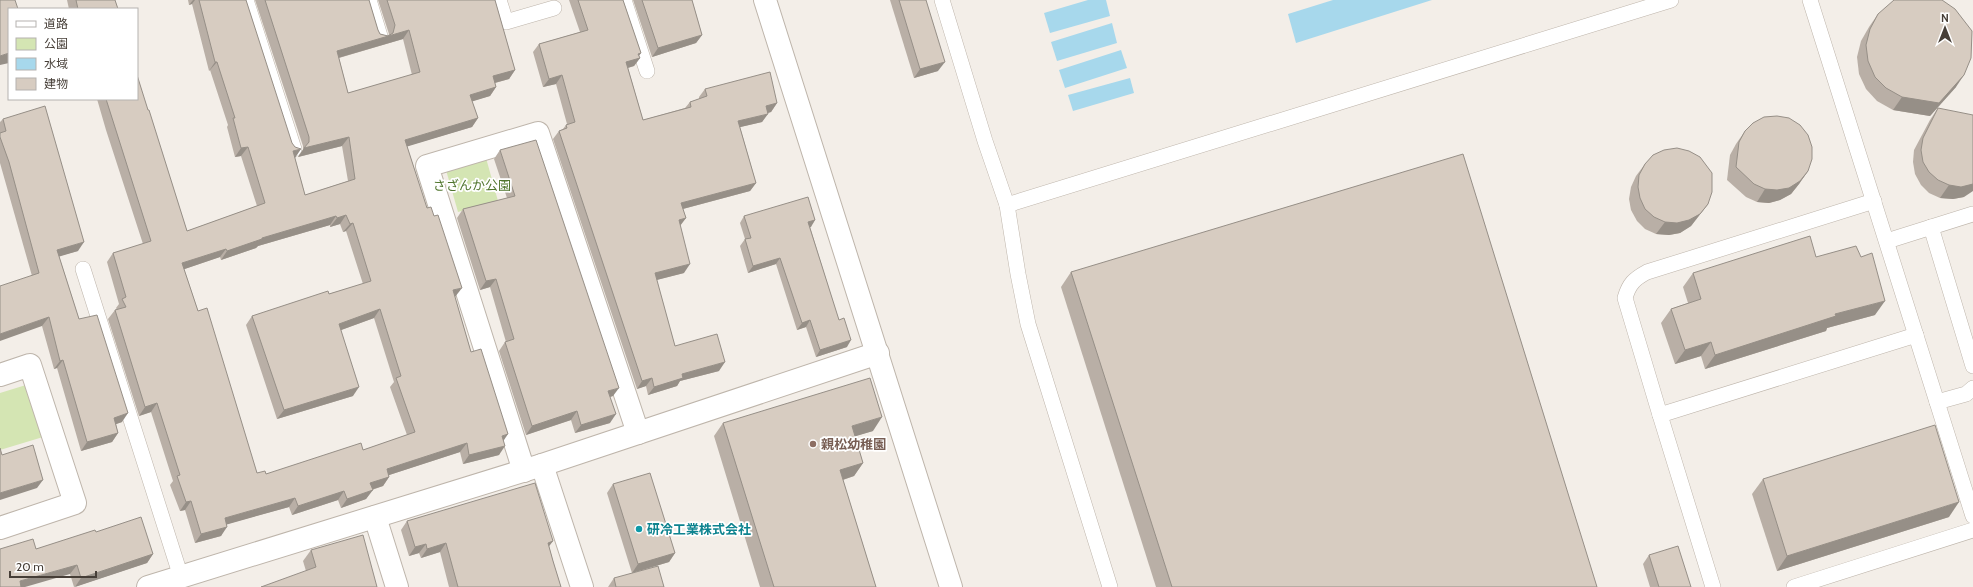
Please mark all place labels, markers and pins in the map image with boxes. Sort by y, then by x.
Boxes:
place label: 親松幼稚園 [821,436,886,452]
marker: 親松幼稚園 [808,439,818,449]
place label: 研冷工業株式会社 [647,521,751,537]
marker: 研冷工業株式会社 [634,524,644,534]

